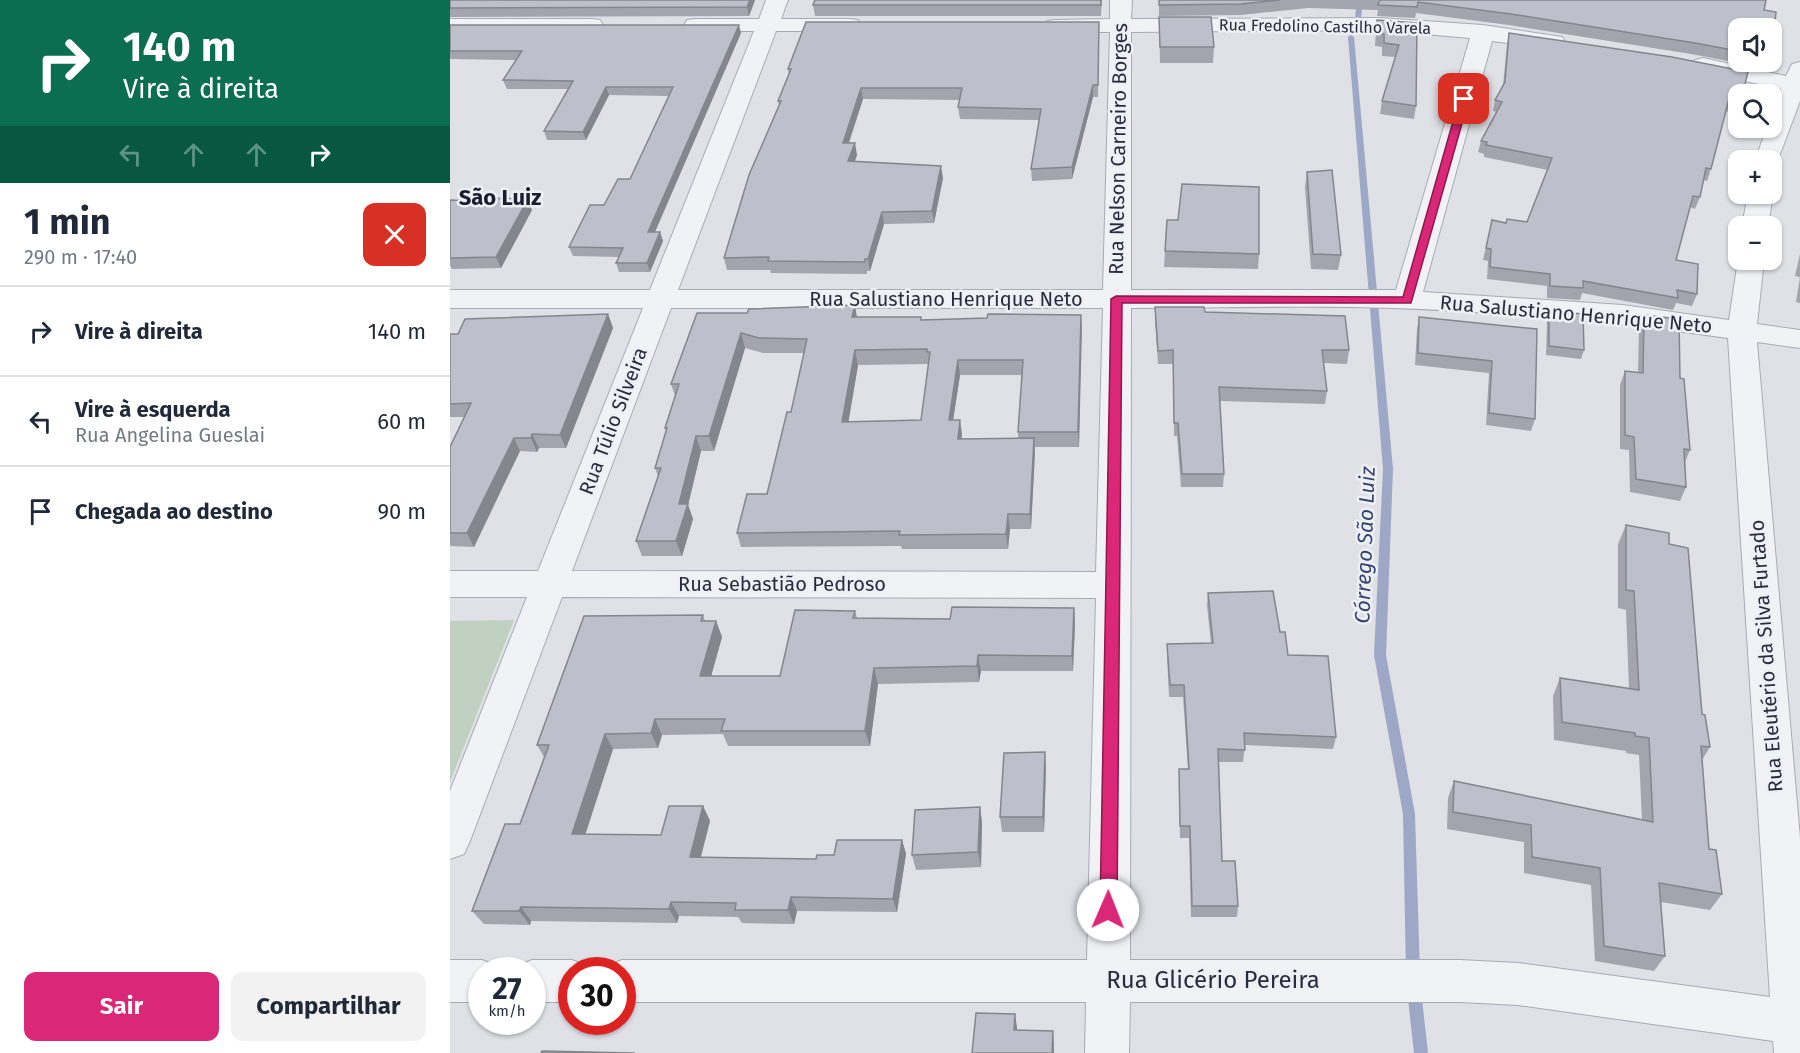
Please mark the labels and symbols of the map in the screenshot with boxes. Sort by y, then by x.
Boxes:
street label: Rua Fredolino Castilho Varela [1219,15,1431,38]
street label: Rua Nelson Carneiro Borges [1104,23,1132,275]
pin [1438,73,1489,124]
district label: São Luiz [459,184,541,211]
street label: Rua Salustiano Henrique Neto [809,287,1083,311]
street label: Rua Salustiano Henrique Neto [1439,290,1713,338]
street label: Rua Túlio Silveira [574,344,652,498]
water label: Córrego São Luiz [1349,465,1381,624]
street label: Rua Eleutério da Silva Furtado [1745,519,1787,793]
street label: Rua Sebastião Pedroso [678,572,886,596]
position arrow [1076,878,1140,942]
speed limit sign: 30 [558,957,636,1035]
street label: Rua Glicério Pereira [1106,966,1320,994]

